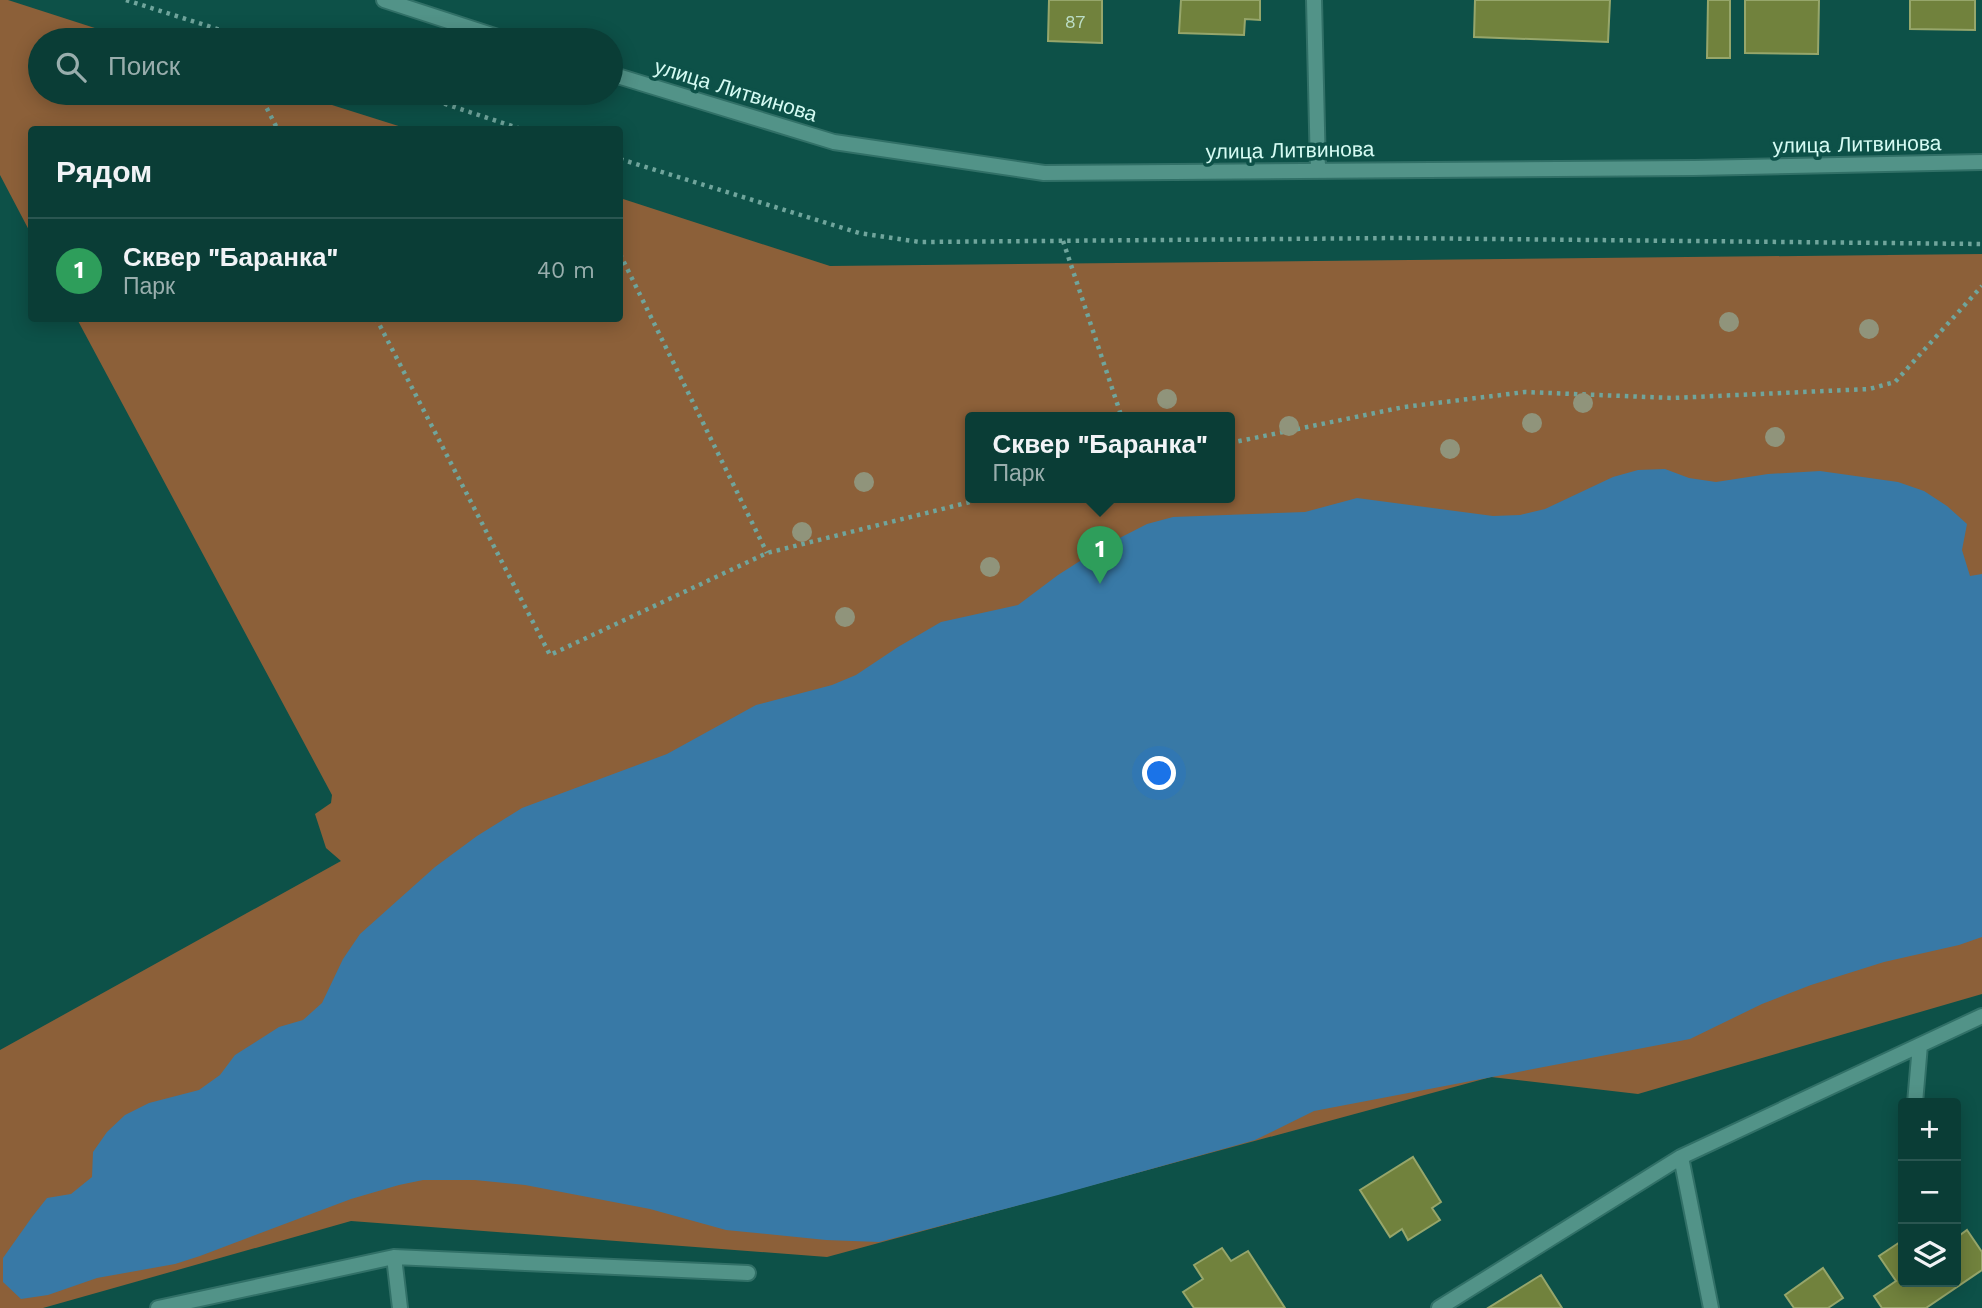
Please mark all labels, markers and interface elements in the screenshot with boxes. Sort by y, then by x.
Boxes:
house number: 87 [1065,11,1085,32]
search box [28,28,623,105]
icon: search [52,48,90,86]
text: Поиск [108,51,180,81]
street label: улица Литвинова [652,53,821,127]
street label: улица Литвинова [1772,130,1942,158]
street label: улица Литвинова [1205,136,1375,164]
text: Рядом [56,154,152,189]
text: Сквер "Баранка" [123,242,338,272]
text: 1 [74,257,84,284]
text: 40 m [537,257,595,284]
text: Парк [123,273,175,300]
popup [965,412,1235,503]
text: Сквер "Баранка" [992,429,1208,459]
text: Парк [992,460,1045,487]
pin: 1 [1077,526,1123,584]
your location [1142,756,1176,790]
map controls [1898,1098,1961,1287]
button: + [1898,1098,1961,1161]
button: − [1898,1161,1961,1224]
button: layers [1898,1224,1961,1287]

